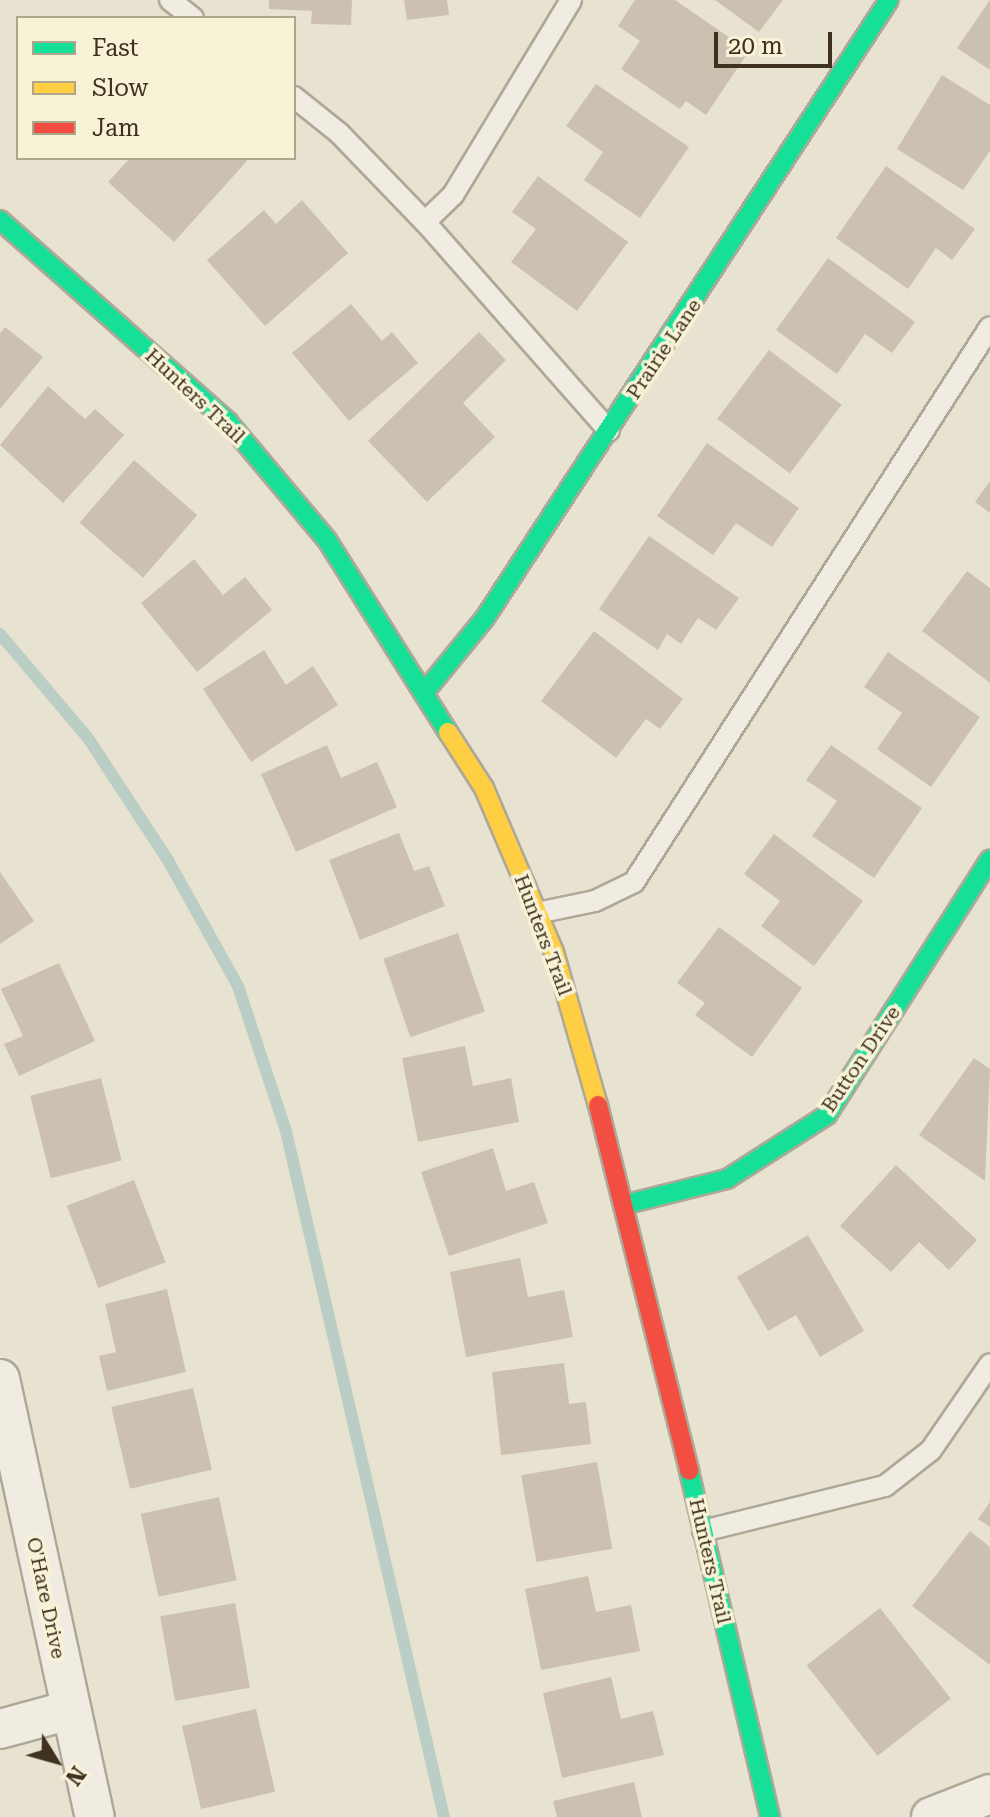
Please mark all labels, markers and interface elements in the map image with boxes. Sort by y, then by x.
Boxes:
legend [16,16,296,160]
scale bar [718,16,836,66]
text: 20 m [728,32,783,60]
text: Fast [92,34,139,62]
text: Slow [92,74,148,102]
text: Jam [92,114,140,142]
street label: Prairie Lane [622,294,706,404]
street label: Hunters Trail [140,344,250,448]
street label: Hunters Trail [509,871,577,999]
street label: Button Drive [817,1001,905,1117]
street label: Hunters Trail [684,1496,736,1626]
street label: O'Hare Drive [21,1535,71,1661]
north arrow [16,1721,96,1801]
text: N [60,1761,91,1790]

